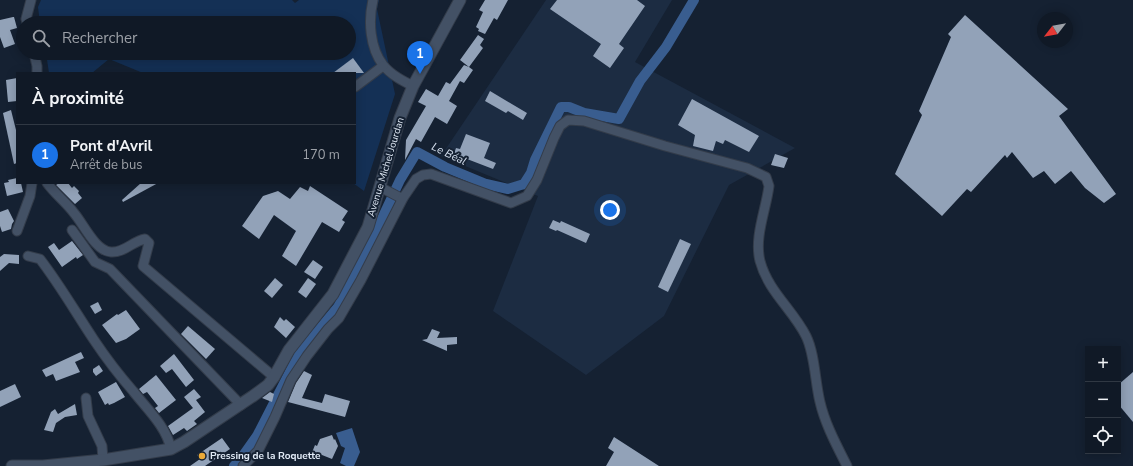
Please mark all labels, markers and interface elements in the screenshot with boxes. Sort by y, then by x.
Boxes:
north arrow [1037,12,1073,48]
search box [16,16,356,60]
icon: search [30,27,52,49]
text: Rechercher [62,28,137,48]
pin: 1 [407,41,433,74]
text: À proximité [32,87,124,110]
street label: Avenue Michel Jourdan [364,116,408,218]
text: Pont d'Avril [70,136,152,156]
water label: Le Béal [429,139,469,169]
text: 1 [41,146,49,164]
text: 170 m [302,146,340,164]
text: Arrêt de bus [70,156,142,174]
your location [600,200,620,220]
map controls [1085,346,1121,454]
button: + [1085,346,1121,382]
button: − [1085,382,1121,418]
button: locate [1085,418,1121,454]
place label: Pressing de la Roquette [210,449,321,463]
marker: Pressing de la Roquette [197,451,207,461]

